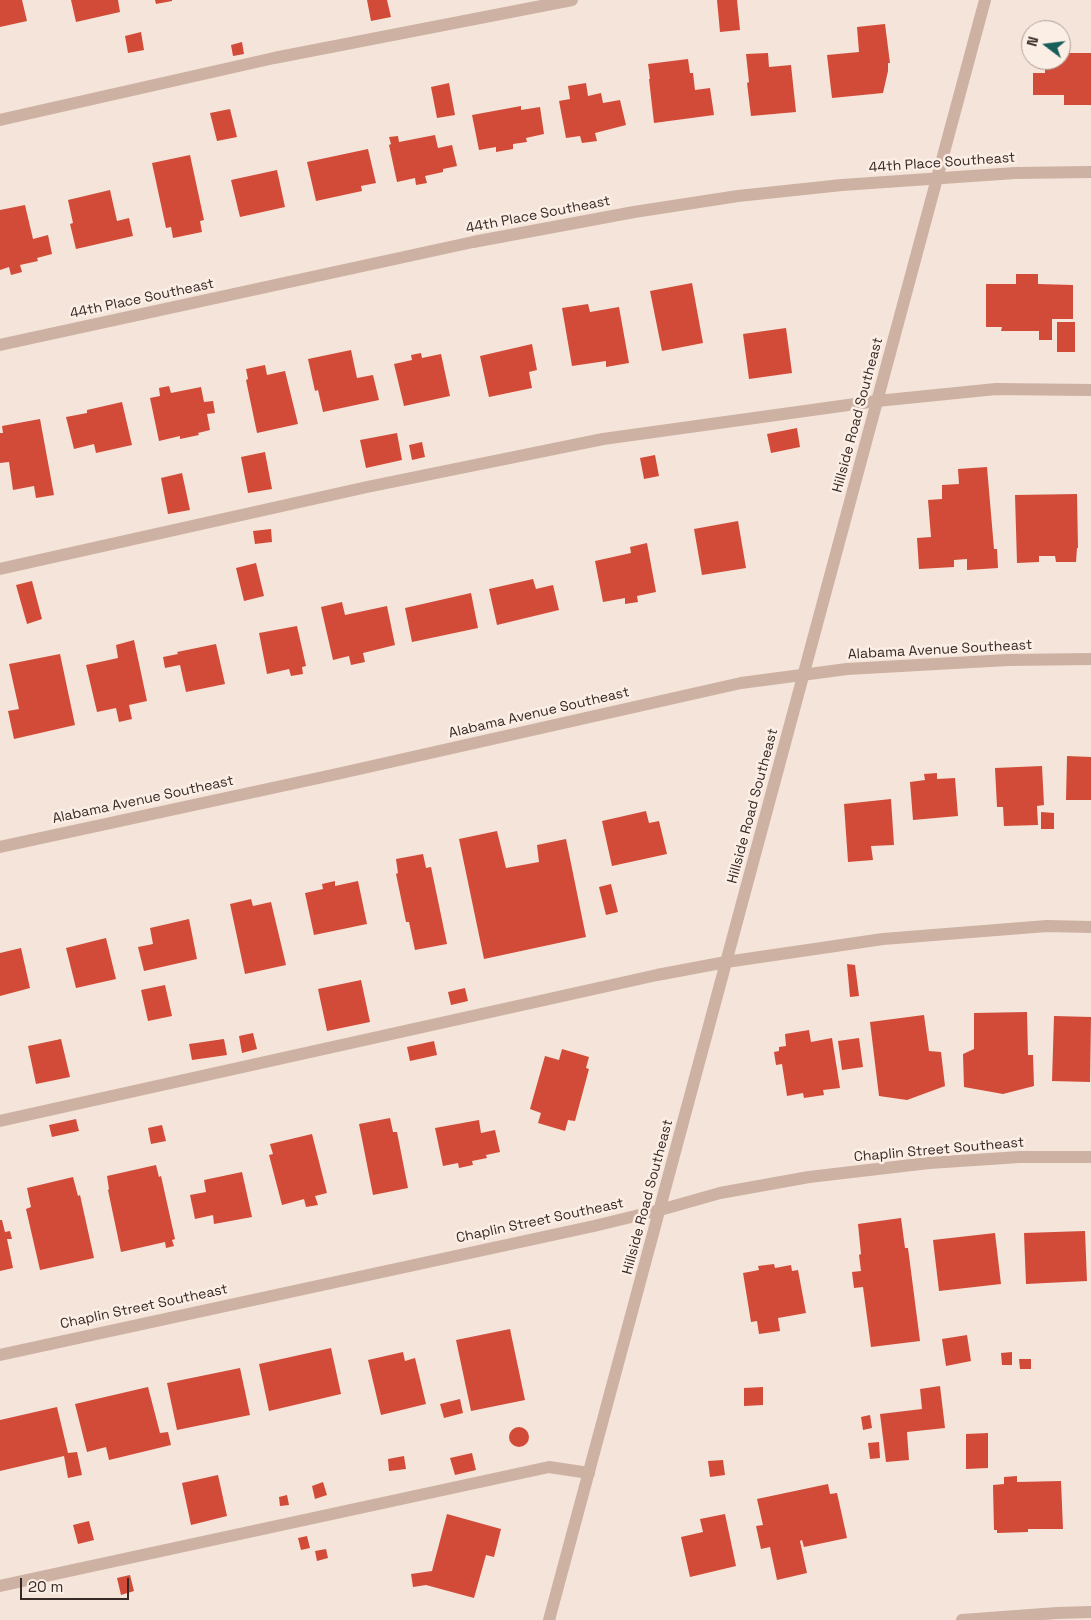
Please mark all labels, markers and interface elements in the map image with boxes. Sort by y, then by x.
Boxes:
north arrow [1021,20,1071,70]
text: N [1023,35,1042,48]
street label: 44th Place Southeast [868,149,1016,177]
street label: 44th Place Southeast [464,193,612,237]
street label: 44th Place Southeast [68,276,216,322]
street label: Hillside Road Southeast [829,336,887,494]
street label: Alabama Avenue Southeast [847,637,1033,663]
street label: Alabama Avenue Southeast [447,684,631,742]
street label: Hillside Road Southeast [724,727,782,885]
street label: Alabama Avenue Southeast [51,773,235,827]
street label: Hillside Road Southeast [619,1118,677,1276]
street label: Chaplin Street Southeast [853,1134,1025,1166]
street label: Chaplin Street Southeast [455,1195,625,1247]
street label: Chaplin Street Southeast [59,1281,229,1333]
scale bar [22,1568,131,1600]
text: 20 m [28,1577,63,1596]

